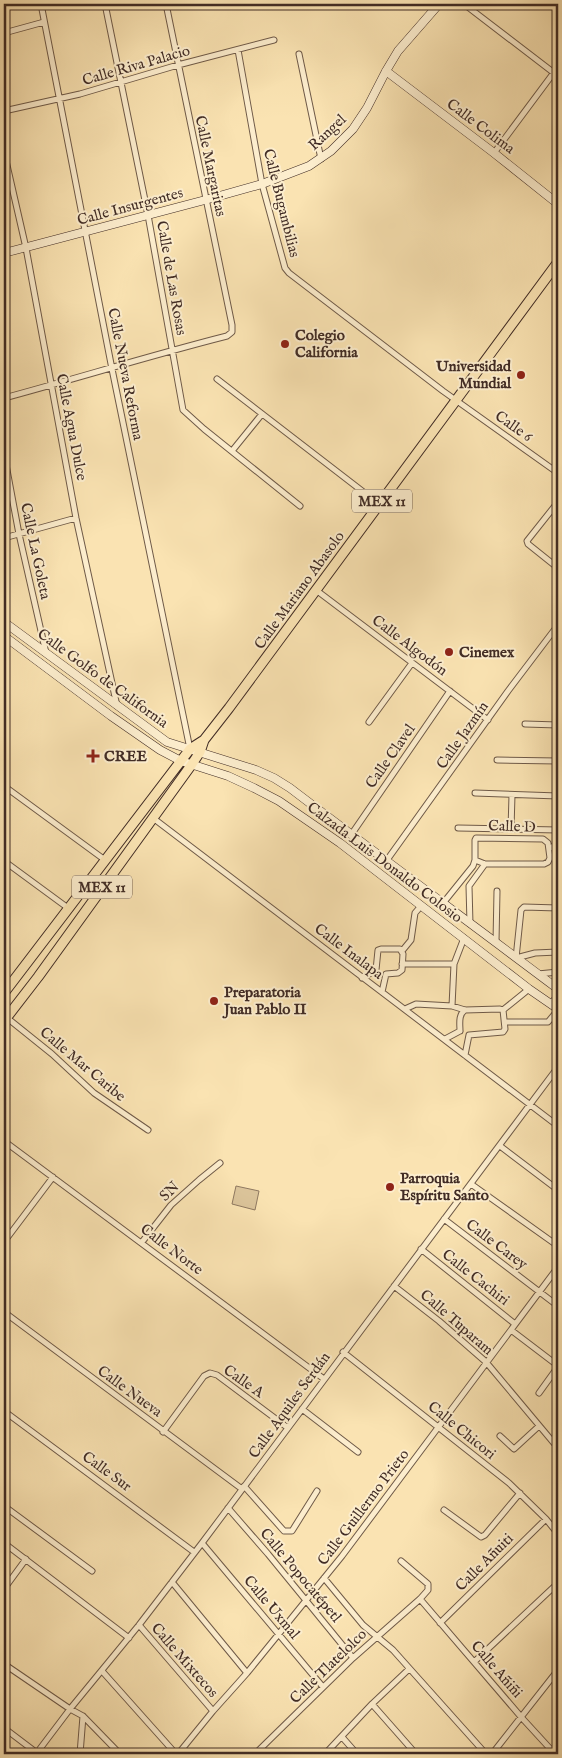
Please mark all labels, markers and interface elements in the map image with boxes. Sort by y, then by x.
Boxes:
street label: Calle Riva Palacio [80,41,192,90]
street label: Calle Colima [443,95,519,159]
street label: Rangel [304,109,351,155]
street label: Calle Margaritas [191,114,230,218]
street label: Calle Bugambilias [259,147,304,259]
street label: Calle Insurgentes [75,183,185,230]
street label: Calle de Las Rosas [152,219,191,337]
street label: Calle Nueva Reforma [103,306,148,442]
place label: Colegio California [295,326,358,362]
marker: Colegio California [279,338,291,350]
place label: Universidad Mundial [435,357,512,393]
marker: Universidad Mundial [515,369,527,381]
street label: Calle Agua Dulce [52,372,91,482]
street label: Calle 6 [491,407,537,447]
road number: MEX 11 [352,490,412,512]
street label: Calle La Goleta [16,501,55,602]
street label: Calle Mariano Abasolo [250,527,349,653]
street label: Calle Algodón [368,611,451,680]
street label: Calle Golfo de California [34,625,172,733]
place label: Cinemex [459,643,515,662]
marker: Cinemex [443,646,455,658]
street label: Calle Jazmín [432,698,493,773]
street label: Calle Clavel [361,720,420,792]
place label: CREE [104,747,147,766]
marker: CREE [86,749,100,763]
street label: Calzada Luis Donaldo Colosio [303,798,466,927]
street label: Calle D [488,816,536,837]
road number: MEX 11 [72,876,132,899]
street label: Calle Inalapa [310,919,387,984]
place label: Preparatoria Juan Pablo II [222,983,307,1019]
marker: Preparatoria Juan Pablo II [208,995,220,1007]
street label: Calle Mar Caribe [36,1023,130,1106]
place label: Parroquia Espíritu Santo [400,1169,489,1205]
street label: SN [155,1177,183,1205]
marker: Parroquia Espíritu Santo [384,1181,396,1193]
street label: Calle Carey [462,1215,532,1274]
street label: Calle Norte [137,1220,207,1279]
street label: Calle Cachiri [438,1245,513,1310]
street label: Calle Tuparam [416,1285,498,1360]
street label: Calle Aquiles Serdán [244,1348,334,1462]
street label: Calle Nueva [93,1361,166,1422]
street label: Calle A [220,1361,269,1403]
street label: Calle Chicori [424,1397,500,1464]
street label: Calle Guillermo Prieto [313,1445,413,1569]
street label: Calle Sur [78,1447,136,1496]
street label: Calle Popocatépetl [256,1524,346,1627]
street label: Calle Añuiti [451,1529,517,1595]
street label: Calle Uxmal [239,1572,304,1644]
street label: Calle Mixtecos [147,1619,222,1702]
street label: Calle Tlatelolco [286,1625,371,1708]
street label: Calle Añiñi [467,1637,527,1702]

